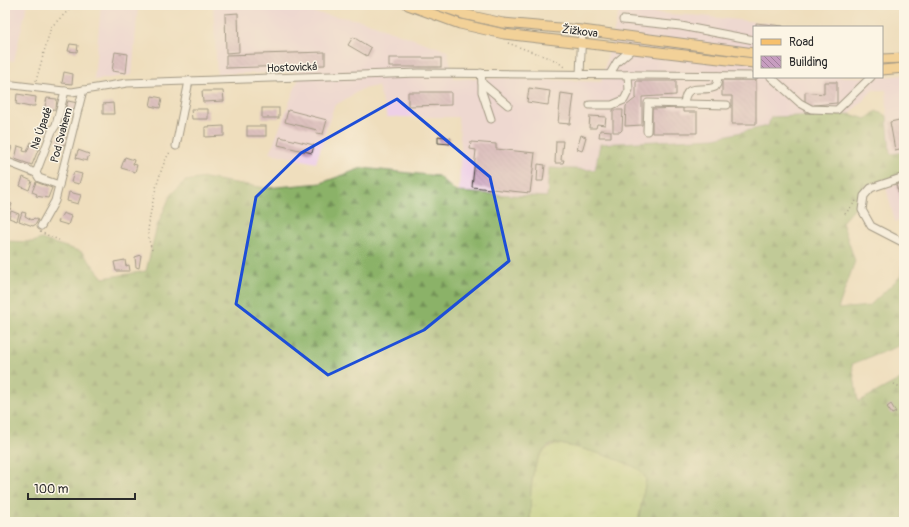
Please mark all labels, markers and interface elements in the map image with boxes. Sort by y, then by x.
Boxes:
street label: Žižkova [561,23,599,40]
legend [753,26,883,78]
text: Road [789,35,814,50]
text: Building [789,55,828,70]
street label: Hostovická [267,60,317,75]
street label: Na Úpadě [28,105,55,151]
street label: Pod Svahem [48,106,75,164]
scale bar [28,475,135,501]
text: 100 m [34,482,69,497]

